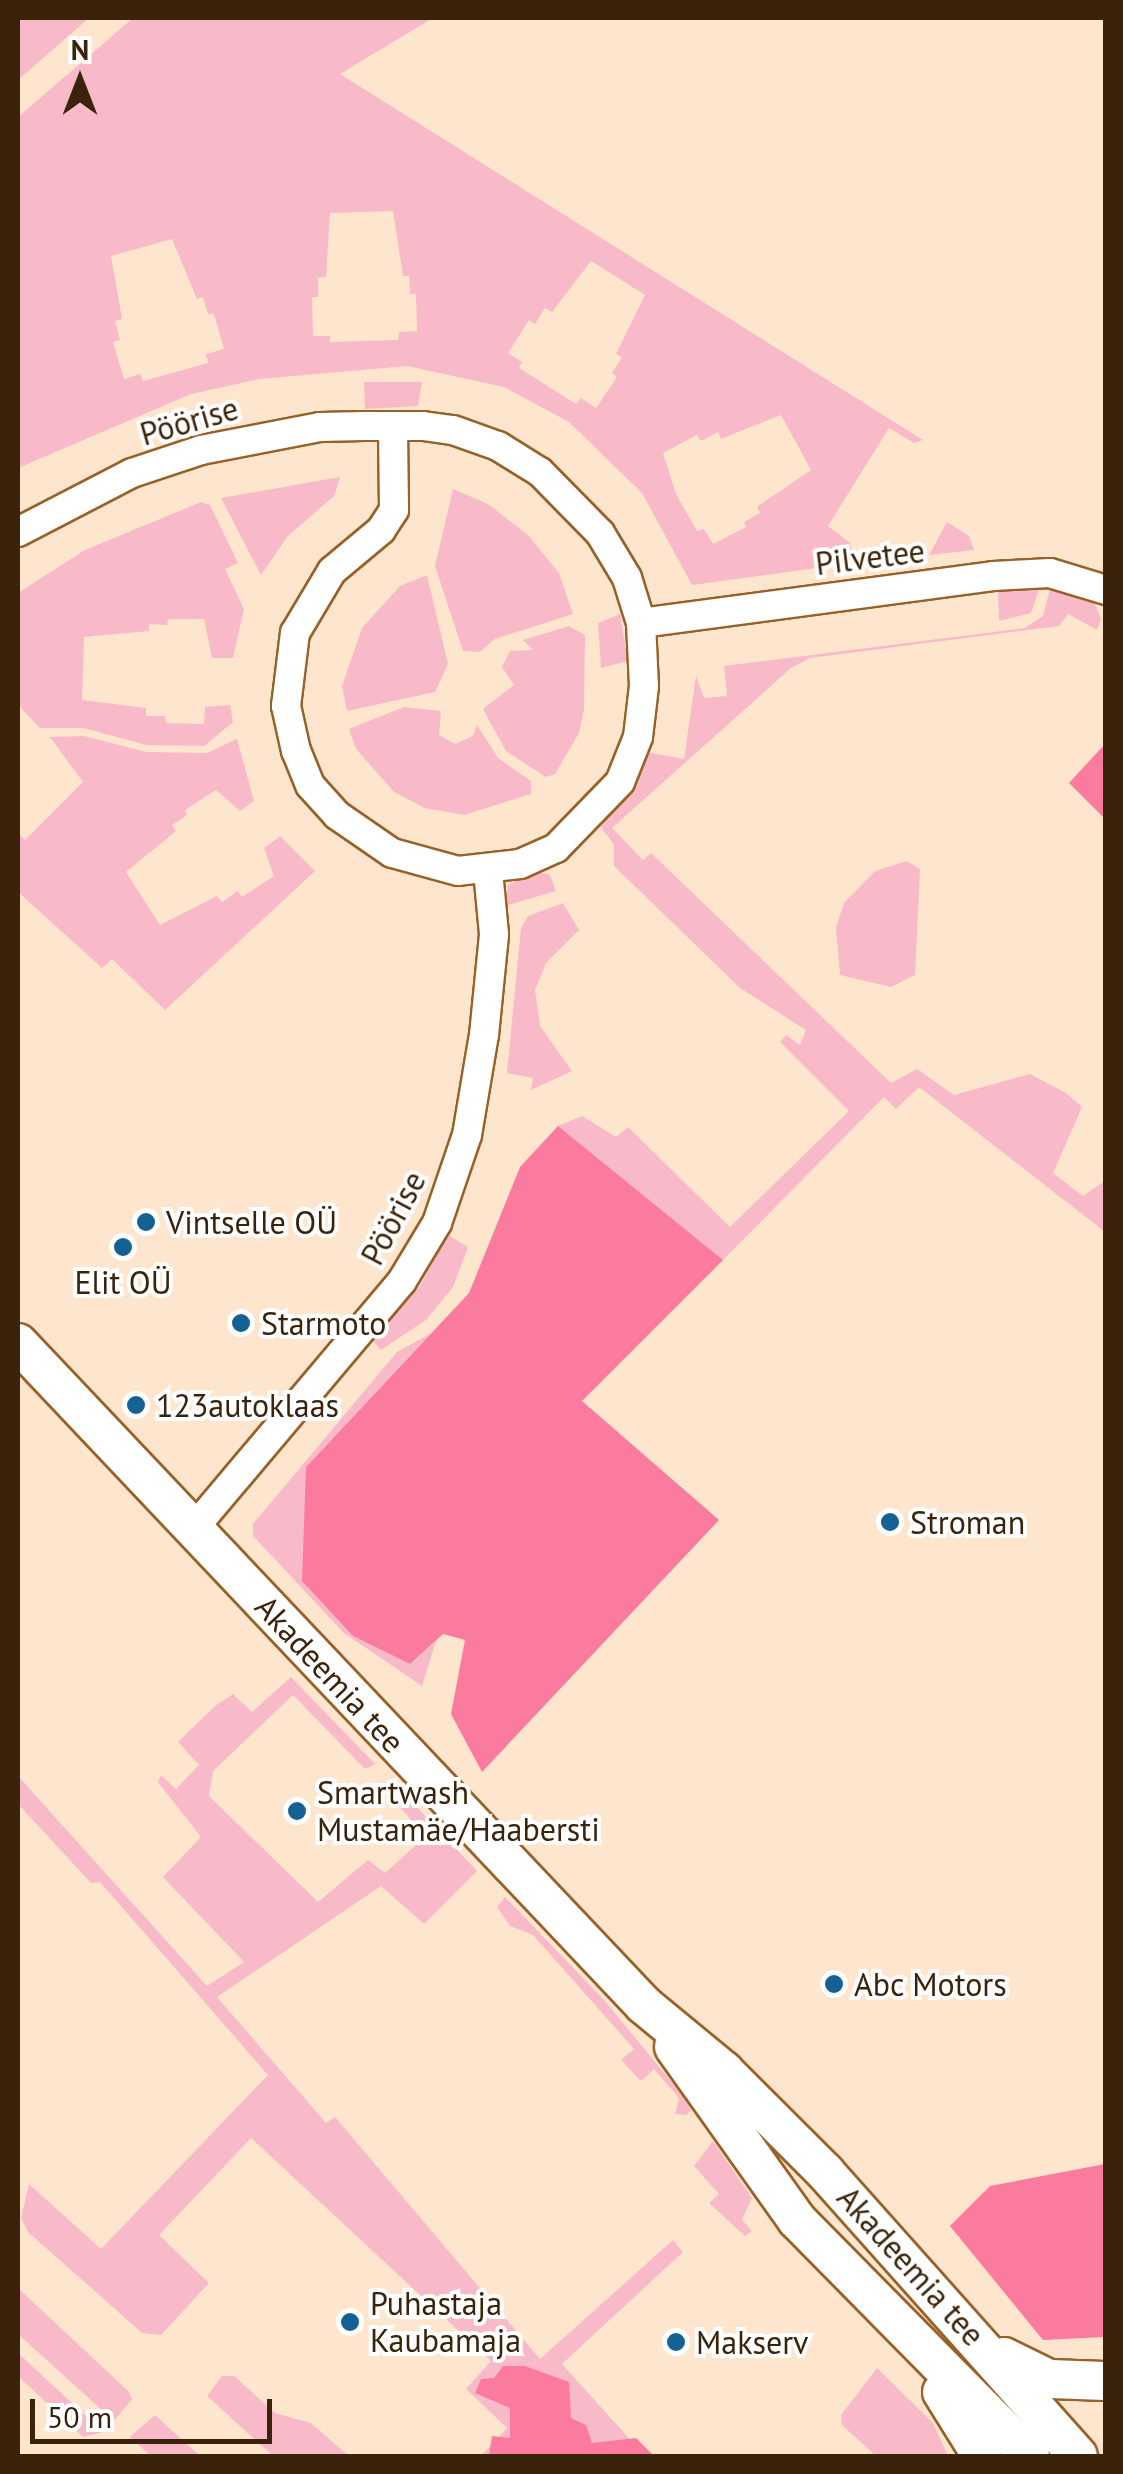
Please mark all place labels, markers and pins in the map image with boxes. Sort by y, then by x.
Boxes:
place label: Vintselle OÜ [166,1203,337,1241]
marker: Vintselle OÜ [135,1211,157,1233]
marker: Elit OÜ [112,1236,134,1258]
place label: Elit OÜ [74,1263,172,1301]
place label: Starmoto [261,1304,386,1342]
marker: Starmoto [230,1312,252,1334]
place label: 123autoklaas [156,1386,339,1424]
marker: 123autoklaas [125,1394,147,1416]
place label: Stroman [910,1503,1025,1541]
marker: Stroman [879,1511,901,1533]
place label: Smartwash Mustamäe/Haabersti [317,1774,600,1849]
marker: Smartwash Mustamäe/Haabersti [286,1800,308,1822]
place label: Abc Motors [854,1965,1007,2003]
marker: Abc Motors [823,1973,845,1995]
place label: Puhastaja Kaubamaja [370,2285,521,2360]
marker: Puhastaja Kaubamaja [339,2311,361,2333]
place label: Makserv [696,2323,809,2361]
marker: Makserv [665,2331,687,2353]

